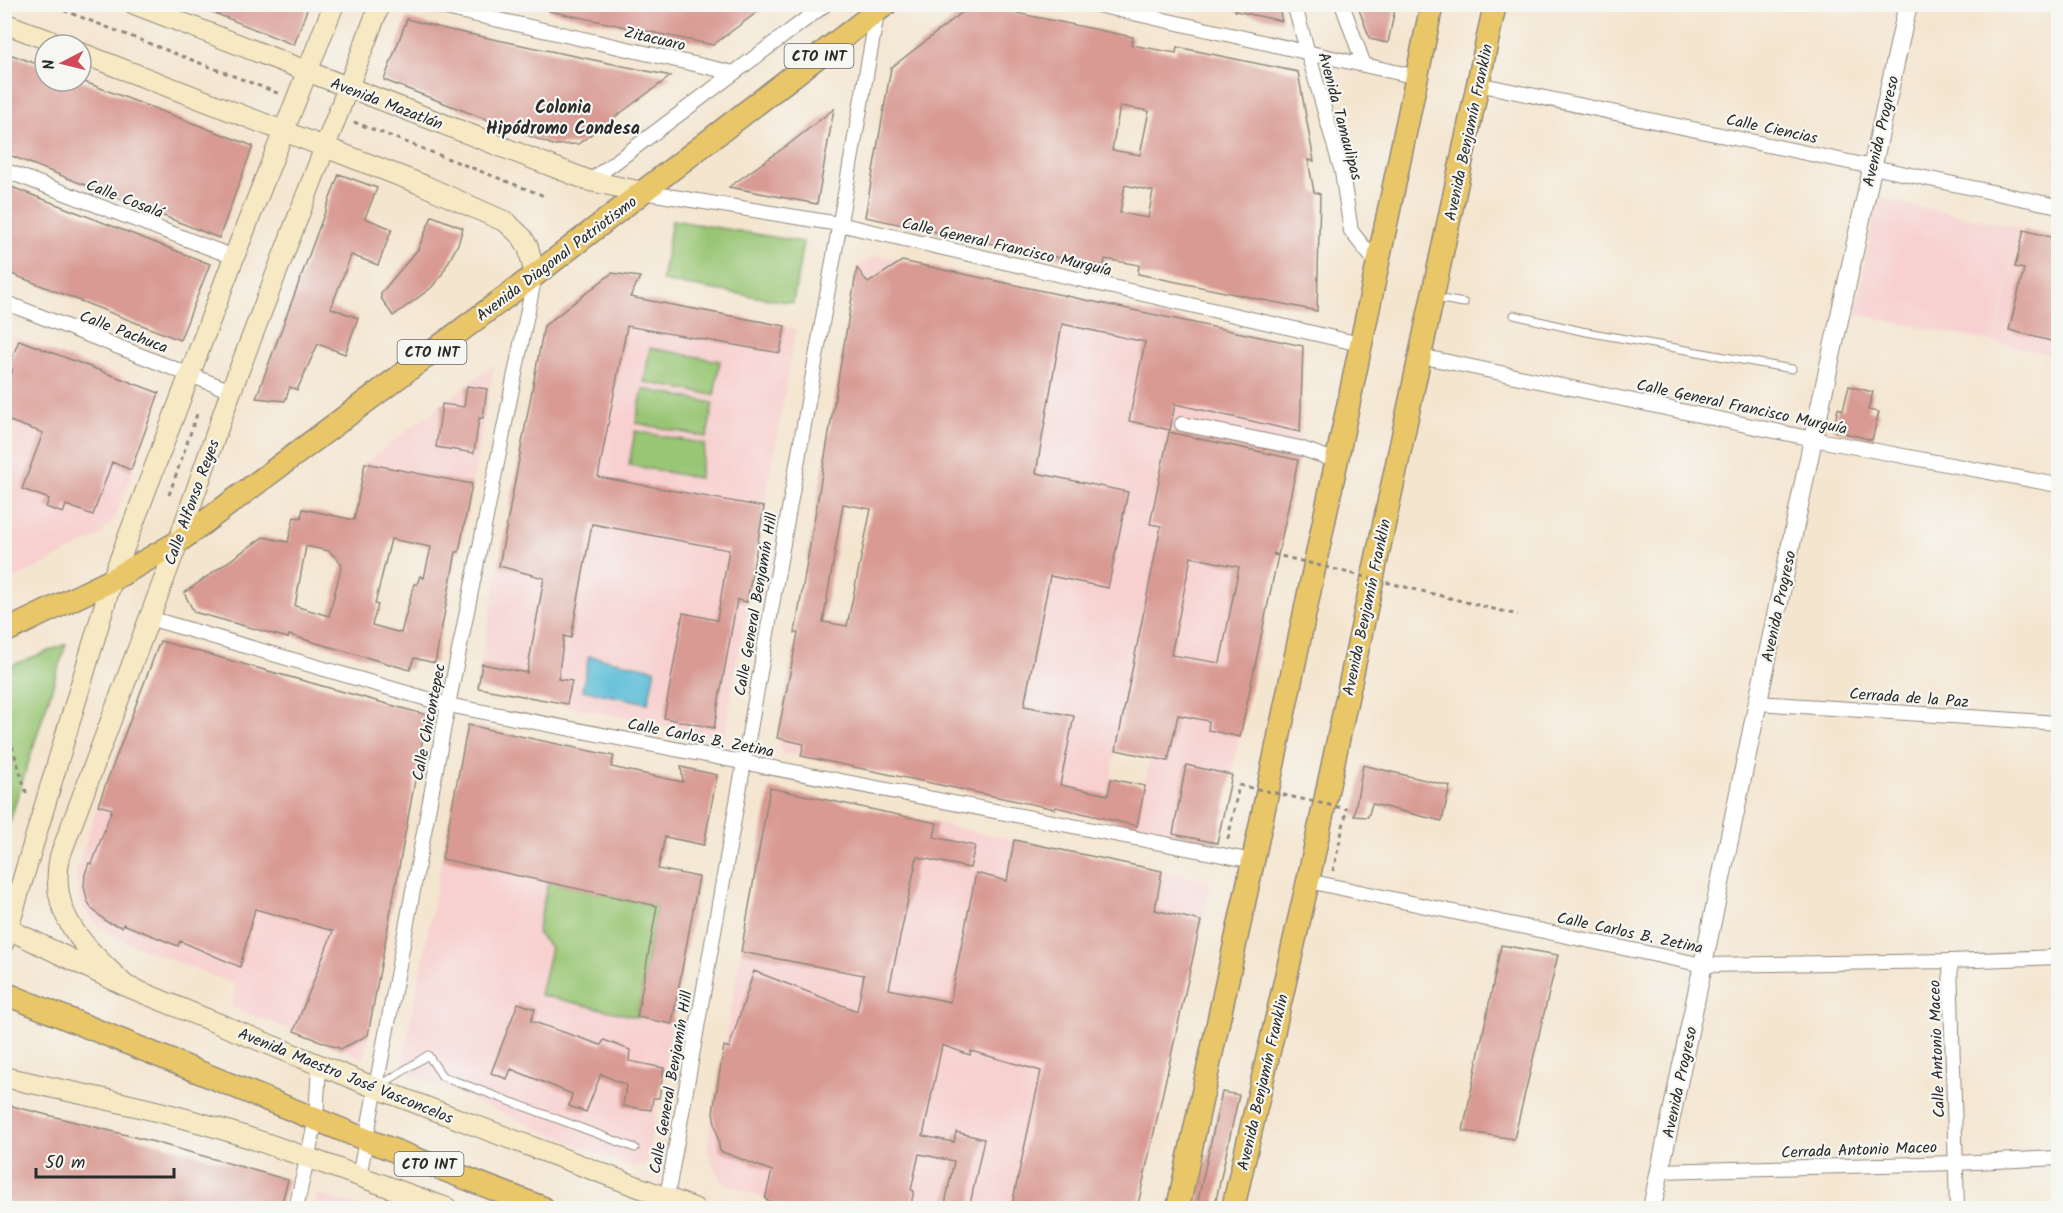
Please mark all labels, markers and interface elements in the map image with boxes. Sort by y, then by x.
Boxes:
street label: Zitacuaro [622,20,688,59]
north arrow [33,33,93,93]
street label: Avenida Benjamín Franklin [1438,42,1500,223]
road number: CTO INT [784,44,854,68]
street label: Avenida Tamaulipas [1310,50,1369,183]
text: N [37,58,63,71]
street label: Avenida Mazatlán [327,71,446,137]
street label: Avenida Progreso [1857,73,1906,189]
district label: Colonia Hipódromo Condesa [486,94,640,144]
street label: Calle Ciencias [1724,108,1820,151]
street label: Calle Cosalá [82,173,168,226]
street label: Avenida Diagonal Patriotismo [471,190,643,328]
street label: Calle General Francisco Murguía [899,211,1114,284]
street label: Calle Pachuca [76,304,171,361]
road number: CTO INT [398,340,466,364]
street label: Calle General Francisco Murguía [1634,373,1849,442]
street label: Calle Alfonso Reyes [158,436,227,569]
street label: Calle General Benjamín Hill [728,511,785,698]
street label: Avenida Benjamín Franklin [1336,517,1398,698]
street label: Avenida Progreso [1755,548,1803,664]
street label: Calle Chicontepec [406,662,453,783]
street label: Cerrada de la Paz [1848,682,1969,715]
street label: Calle Carlos B. Zetina [625,712,776,765]
street label: Calle Carlos B. Zetina [1554,906,1705,961]
street label: Calle Antonio Maceo [1923,980,1952,1118]
street label: Calle General Benjamín Hill [643,989,700,1176]
street label: Avenida Benjamín Franklin [1231,992,1296,1173]
street label: Avenida Maestro José Vasconcelos [234,1022,457,1131]
street label: Avenida Progreso [1656,1024,1704,1140]
street label: Cerrada Antonio Maceo [1781,1135,1938,1166]
scale bar [36,1141,174,1179]
text: 50 m [45,1149,85,1178]
road number: CTO INT [394,1152,464,1176]

